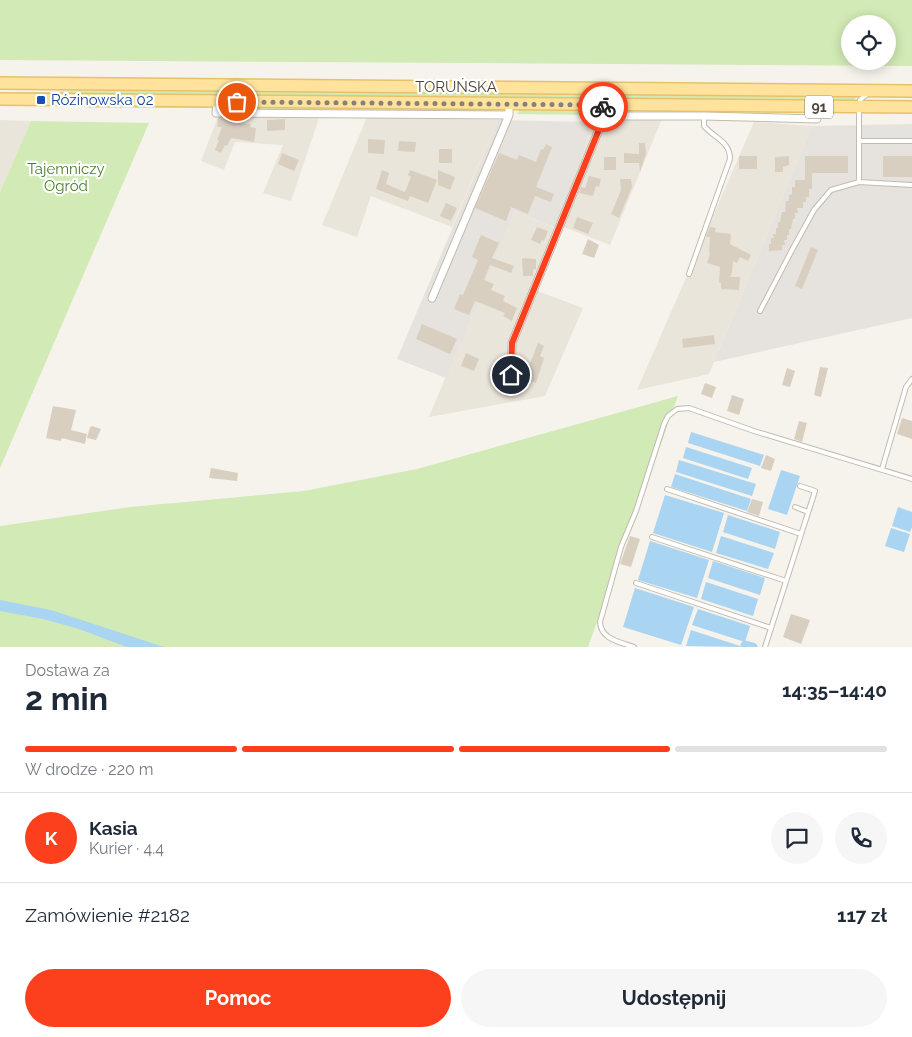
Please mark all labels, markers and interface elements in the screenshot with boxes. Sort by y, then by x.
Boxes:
map controls [841,15,896,70]
button: locate [841,15,896,70]
street label: TORUŃSKA [415,78,497,96]
pin [216,81,258,123]
courier [578,82,628,132]
icon: bag [223,88,251,116]
place label: Rózinowska 02 [51,91,154,109]
icon: bike [589,93,617,121]
marker: Rózinowska 02 [35,94,47,106]
road number: 91 [805,95,833,118]
park label: Tajemniczy Ogród [27,160,105,195]
pin [490,354,532,396]
icon: home [497,361,525,389]
text: Dostawa za [25,661,110,680]
text: 14:35–14:40 [782,679,887,701]
text: 2 min [25,680,108,717]
text: W drodze · 220 m [25,760,154,779]
button: chat [771,812,823,864]
button: phone [835,812,887,864]
text: Kasia [89,817,138,839]
text: K [45,827,57,849]
text: Kurier · 4.4 [89,839,164,858]
text: Zamówienie #2182 [25,904,190,926]
text: 117 zł [837,904,887,926]
button: Pomoc [25,969,451,1027]
button: Udostępnij [461,969,887,1027]

